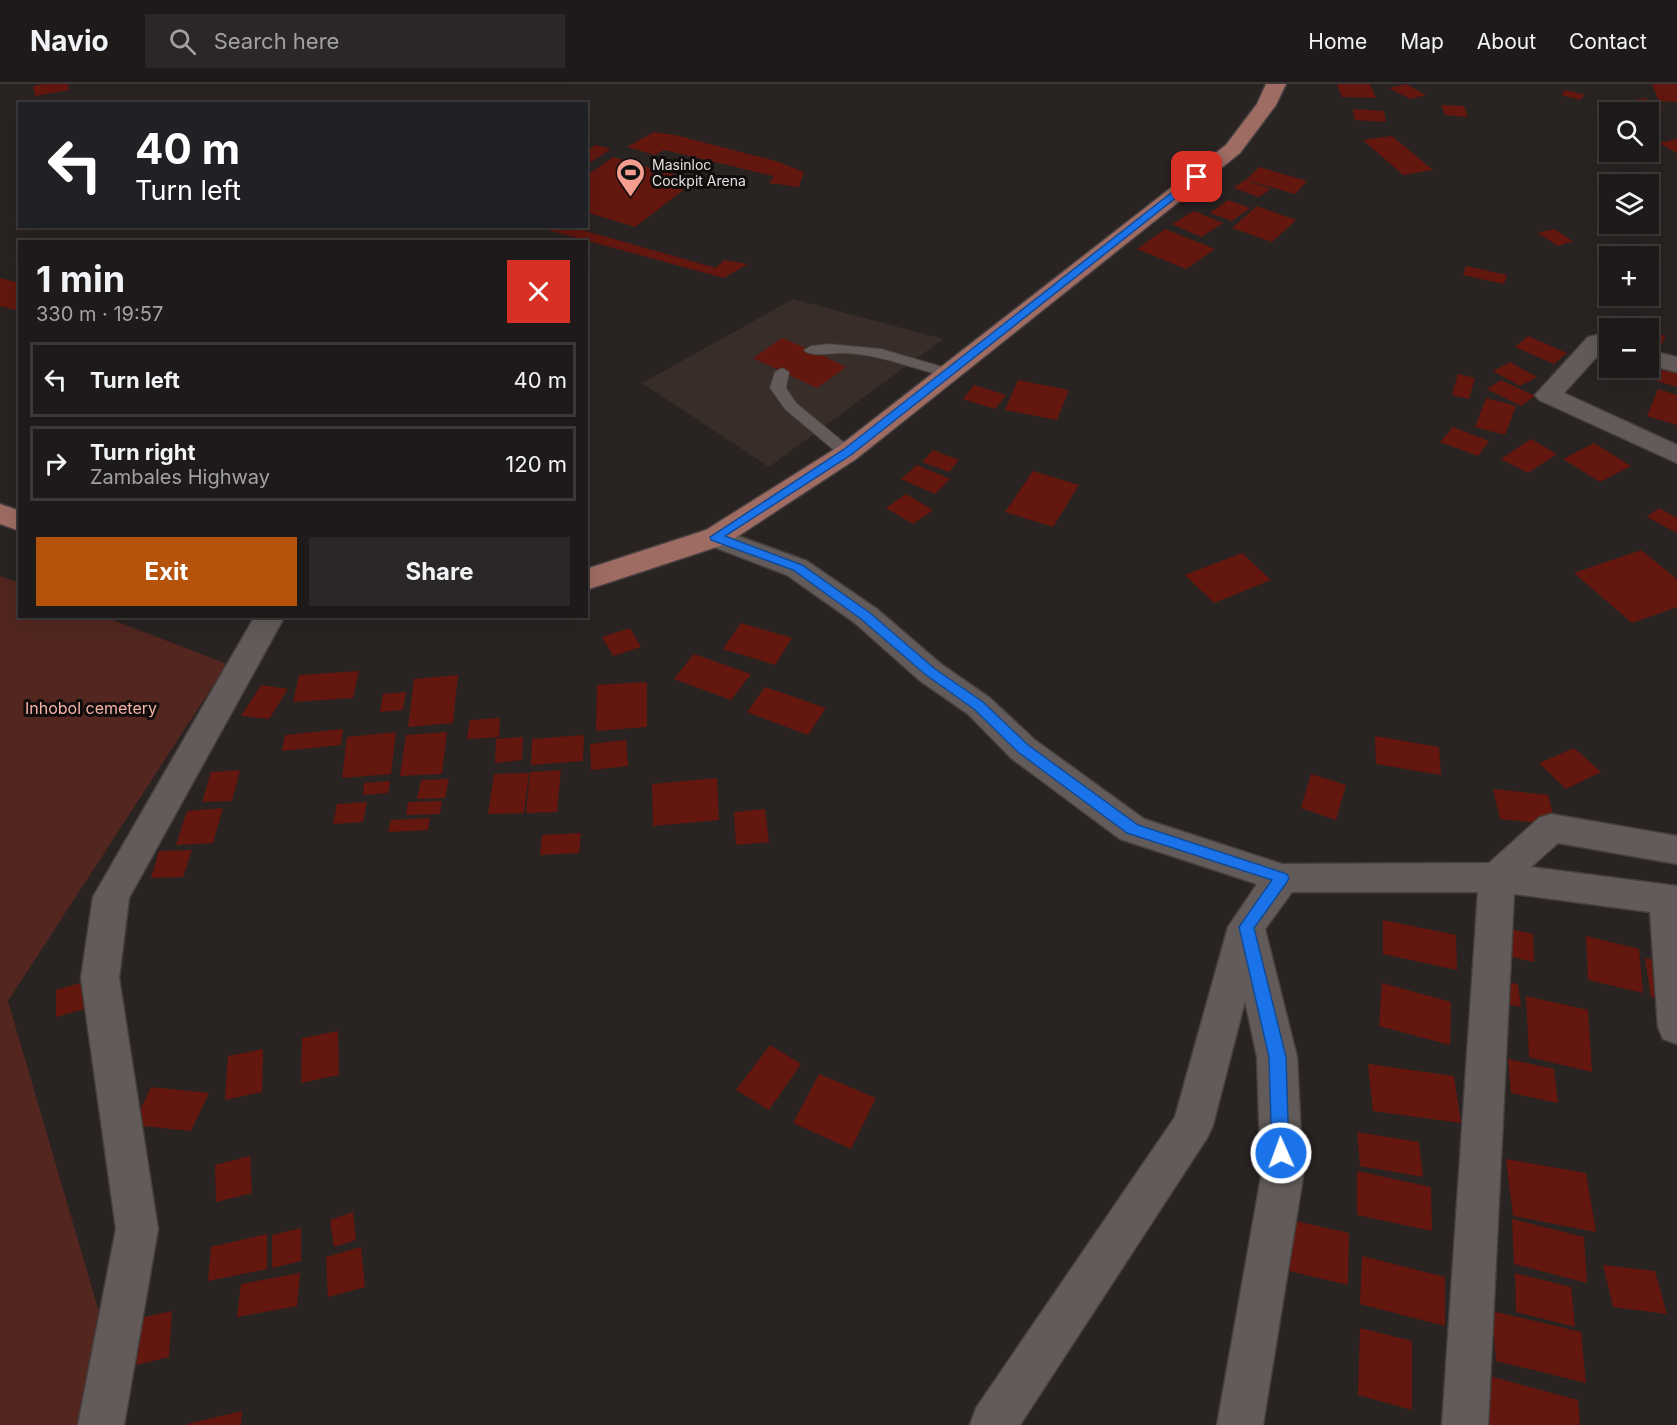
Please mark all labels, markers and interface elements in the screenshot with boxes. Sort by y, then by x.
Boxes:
search box [145,14,565,68]
text: Navio [30,24,109,58]
icon: search [166,25,199,58]
text: Search here [214,28,339,54]
text: Home [1308,29,1367,54]
text: Map [1400,29,1444,54]
text: About [1477,29,1536,54]
text: Contact [1569,29,1647,54]
map controls [1599,102,1659,378]
button: search [1599,102,1659,162]
text: 40 m [135,123,240,174]
icon: left [36,126,114,204]
pin [1171,151,1222,202]
sports icon: Masinloc Cockpit Arena [615,156,647,198]
place label: Masinloc Cockpit Arena [652,156,746,189]
icon: arrive [1180,160,1213,193]
text: Turn left [135,174,241,207]
button: layers [1599,174,1659,234]
button: + [1599,246,1659,306]
text: 1 min [36,257,125,301]
button: close [507,260,570,323]
text: 330 m · 19:57 [36,302,163,326]
button: − [1599,318,1659,378]
icon: left [39,363,72,396]
text: Turn left [90,367,180,393]
text: 40 m [513,367,567,393]
text: Turn right [90,439,196,465]
icon: right [39,447,72,480]
text: 120 m [505,451,567,477]
text: Zambales Highway [90,465,270,489]
button: Exit [36,537,297,606]
button: Share [309,537,570,606]
park label: Inhobol cemetery [25,698,157,718]
position arrow [1249,1121,1313,1185]

